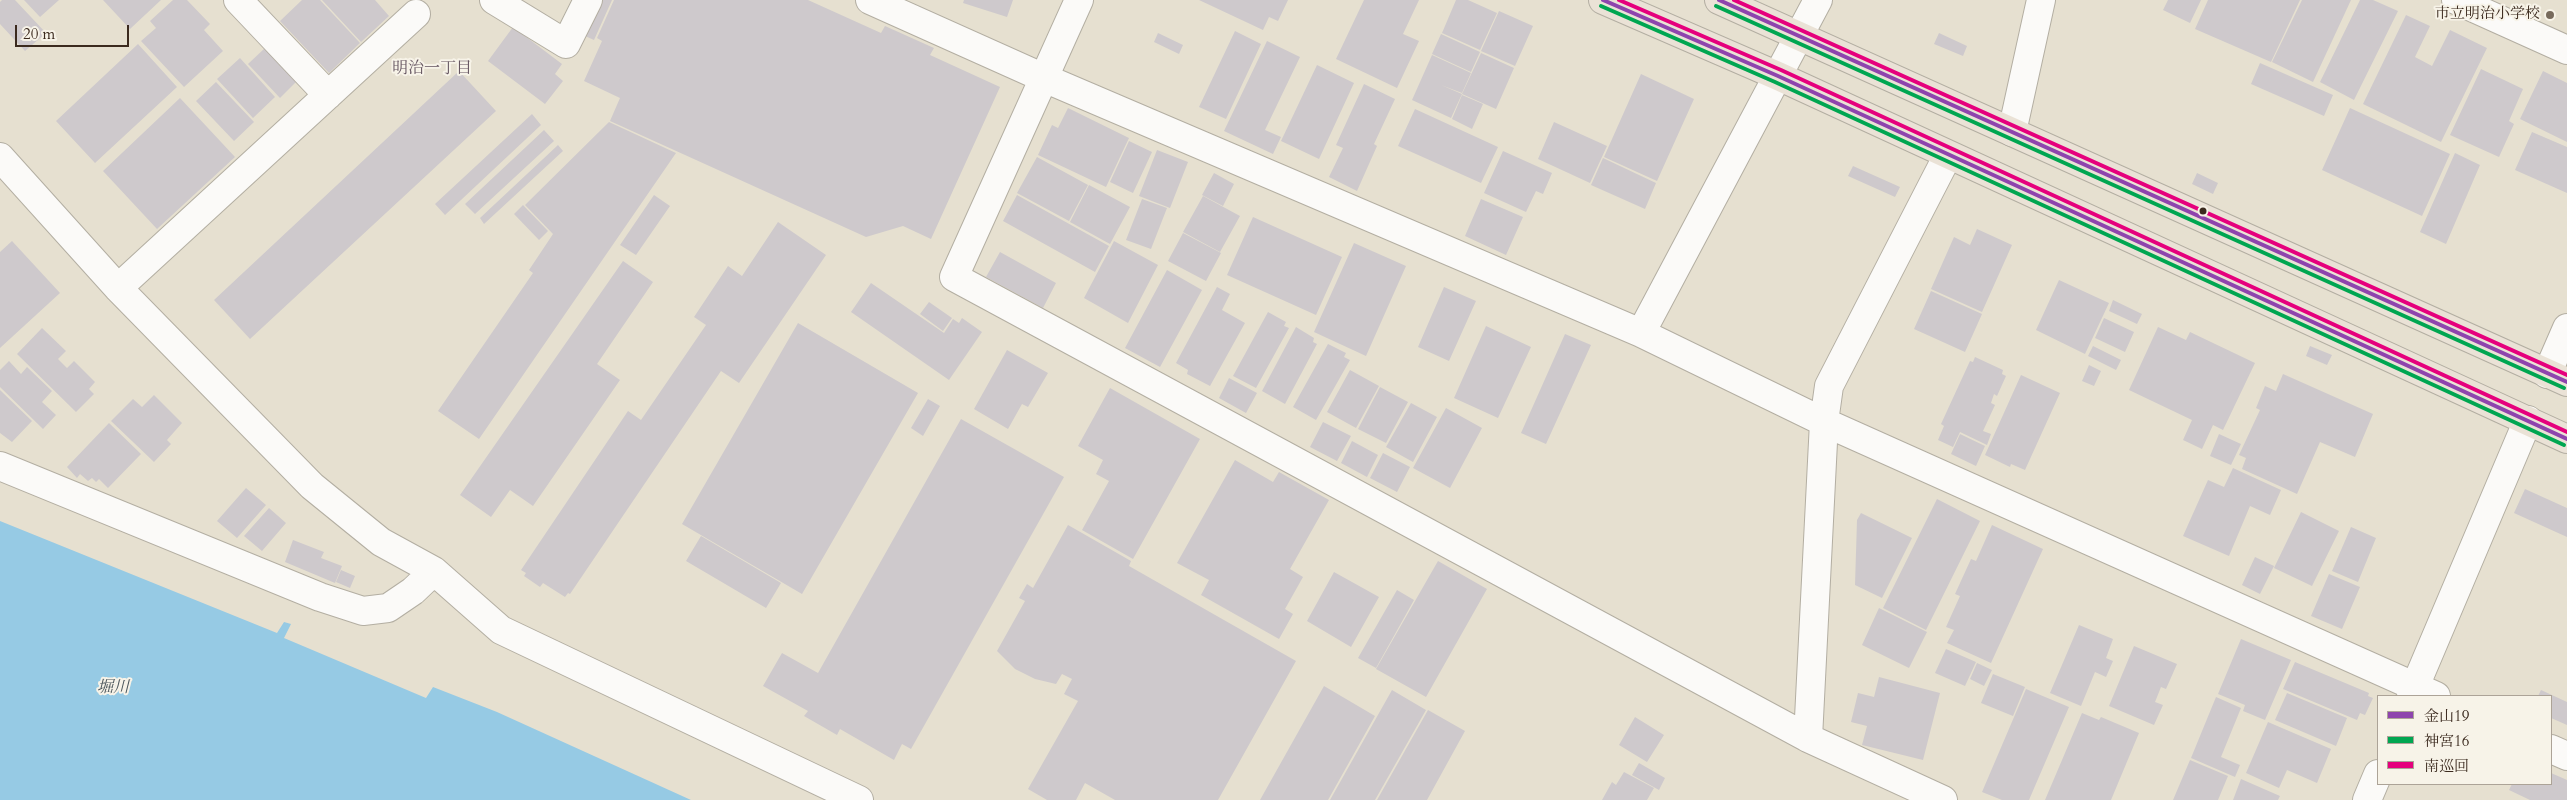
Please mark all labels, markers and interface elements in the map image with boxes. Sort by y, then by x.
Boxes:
place label: 市立明治小学校 [2435,6,2540,24]
marker: 市立明治小学校 [2544,9,2556,21]
scale bar [18,15,131,47]
text: 20 m [23,24,55,44]
district label: 明治一丁目 [392,59,472,79]
unlabelled marker [2198,206,2208,216]
water label: 堀川 [97,678,129,698]
legend [2377,695,2552,785]
text: 金山19 [2424,706,2469,726]
text: 神宮16 [2424,731,2469,751]
text: 南巡回 [2424,756,2469,776]

